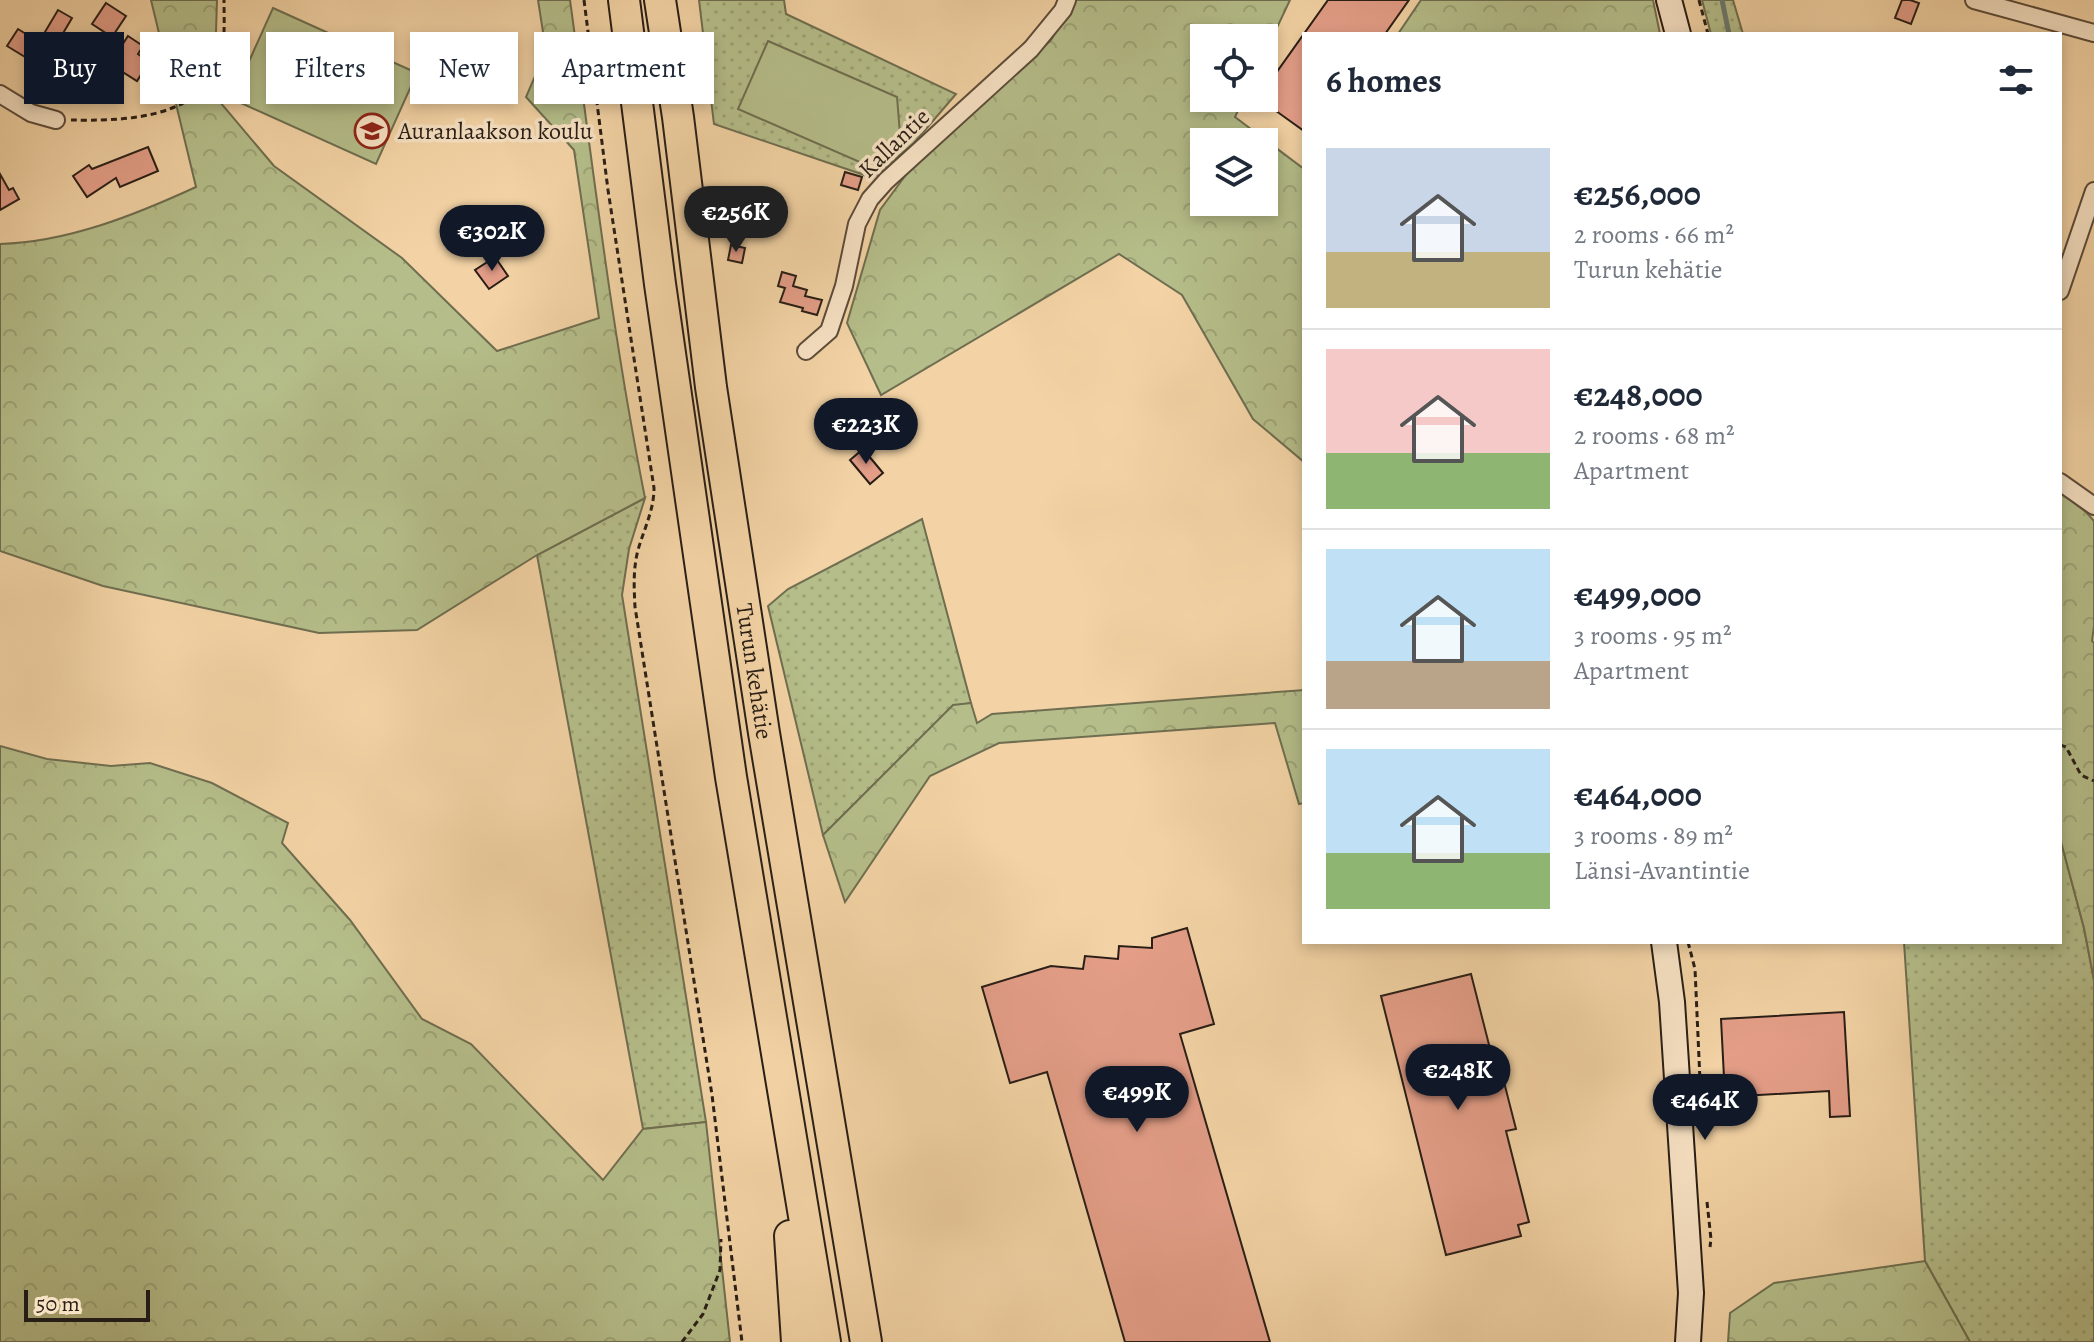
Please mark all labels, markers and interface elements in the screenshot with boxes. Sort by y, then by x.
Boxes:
map controls [1190,24,1278,216]
button: locate [1190,24,1278,112]
chip: Buy [24,32,124,104]
chip: Rent [140,32,250,104]
chip: Filters [266,32,394,104]
chip: New [410,32,518,104]
chip: Apartment [534,32,714,104]
text: 6 homes [1326,57,1442,104]
icon: filters [1994,58,2038,102]
street label: Kallantie [851,101,937,185]
school or university icon: Auranlaakson koulu [353,112,391,150]
place label: Auranlaakson koulu [397,115,593,147]
button: layers [1190,128,1278,216]
text: €256,000 [1574,170,1701,217]
icon: home [1390,180,1486,276]
pin: €256K [680,186,792,254]
text: €256K [702,194,770,229]
pin: €302K [436,205,548,273]
text: €302K [458,213,526,248]
text: 2 rooms · 66 m² [1574,217,1734,252]
text: Turun kehätie [1574,252,1723,287]
text: €248,000 [1574,371,1703,418]
icon: home [1390,381,1486,477]
pin: €223K [810,398,922,466]
text: €223K [832,406,900,441]
text: 2 rooms · 68 m² [1574,418,1735,453]
text: Apartment [1574,453,1689,488]
text: €499,000 [1574,571,1701,618]
icon: home [1390,581,1486,677]
street label: Turun kehätie [728,601,781,742]
text: 3 rooms · 95 m² [1574,618,1731,653]
text: Apartment [1574,653,1689,688]
text: €464,000 [1574,771,1702,818]
icon: home [1390,781,1486,877]
text: 3 rooms · 89 m² [1574,818,1733,853]
text: Länsi-Avantintie [1574,853,1750,888]
pin: €248K [1402,1044,1514,1112]
text: €248K [1423,1052,1493,1087]
pin: €499K [1081,1066,1193,1134]
text: €499K [1103,1074,1171,1109]
pin: €464K [1649,1074,1761,1142]
text: €464K [1671,1082,1739,1117]
scale bar [24,1286,150,1322]
text: 50 m [36,1289,80,1319]

